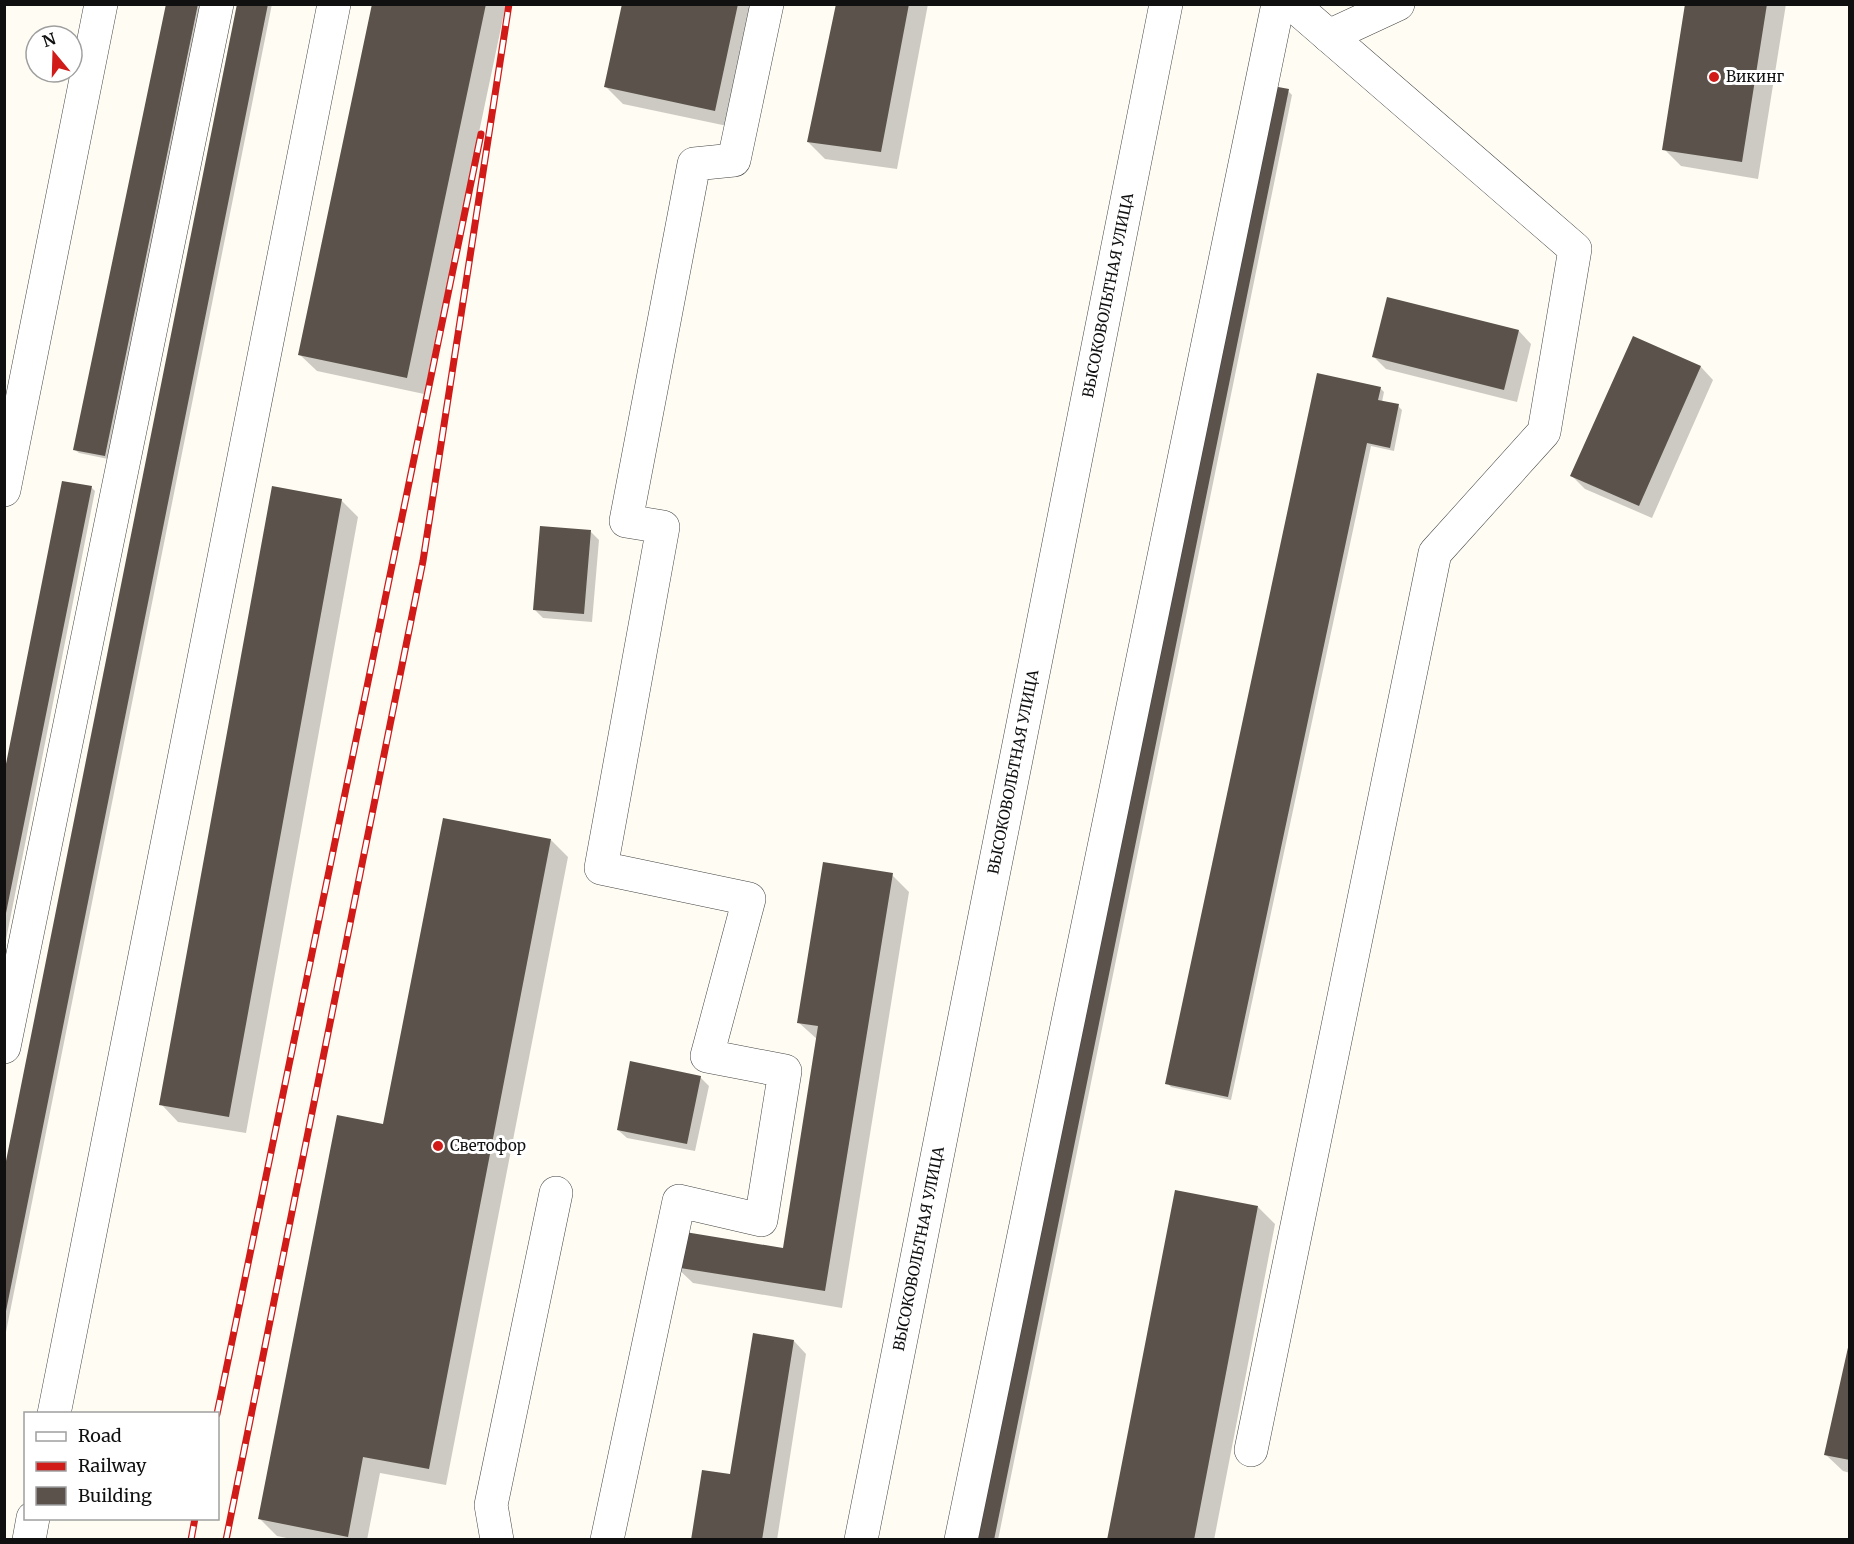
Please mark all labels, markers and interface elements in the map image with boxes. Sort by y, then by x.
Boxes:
north arrow [24,24,84,84]
text: N [40,28,59,51]
place label: Викинг [1726,67,1784,86]
marker: Викинг [1707,70,1721,84]
street label: ВЫСОКОВОЛЬТНАЯ УЛИЦА [1078,191,1137,399]
street label: ВЫСОКОВОЛЬТНАЯ УЛИЦА [983,668,1043,876]
place label: Светофор [450,1136,526,1155]
marker: Светофор [431,1139,445,1153]
street label: ВЫСОКОВОЛЬТНАЯ УЛИЦА [889,1144,948,1353]
legend [24,1412,219,1520]
text: Road [78,1424,122,1447]
text: Railway [78,1454,147,1477]
text: Building [78,1484,152,1507]

